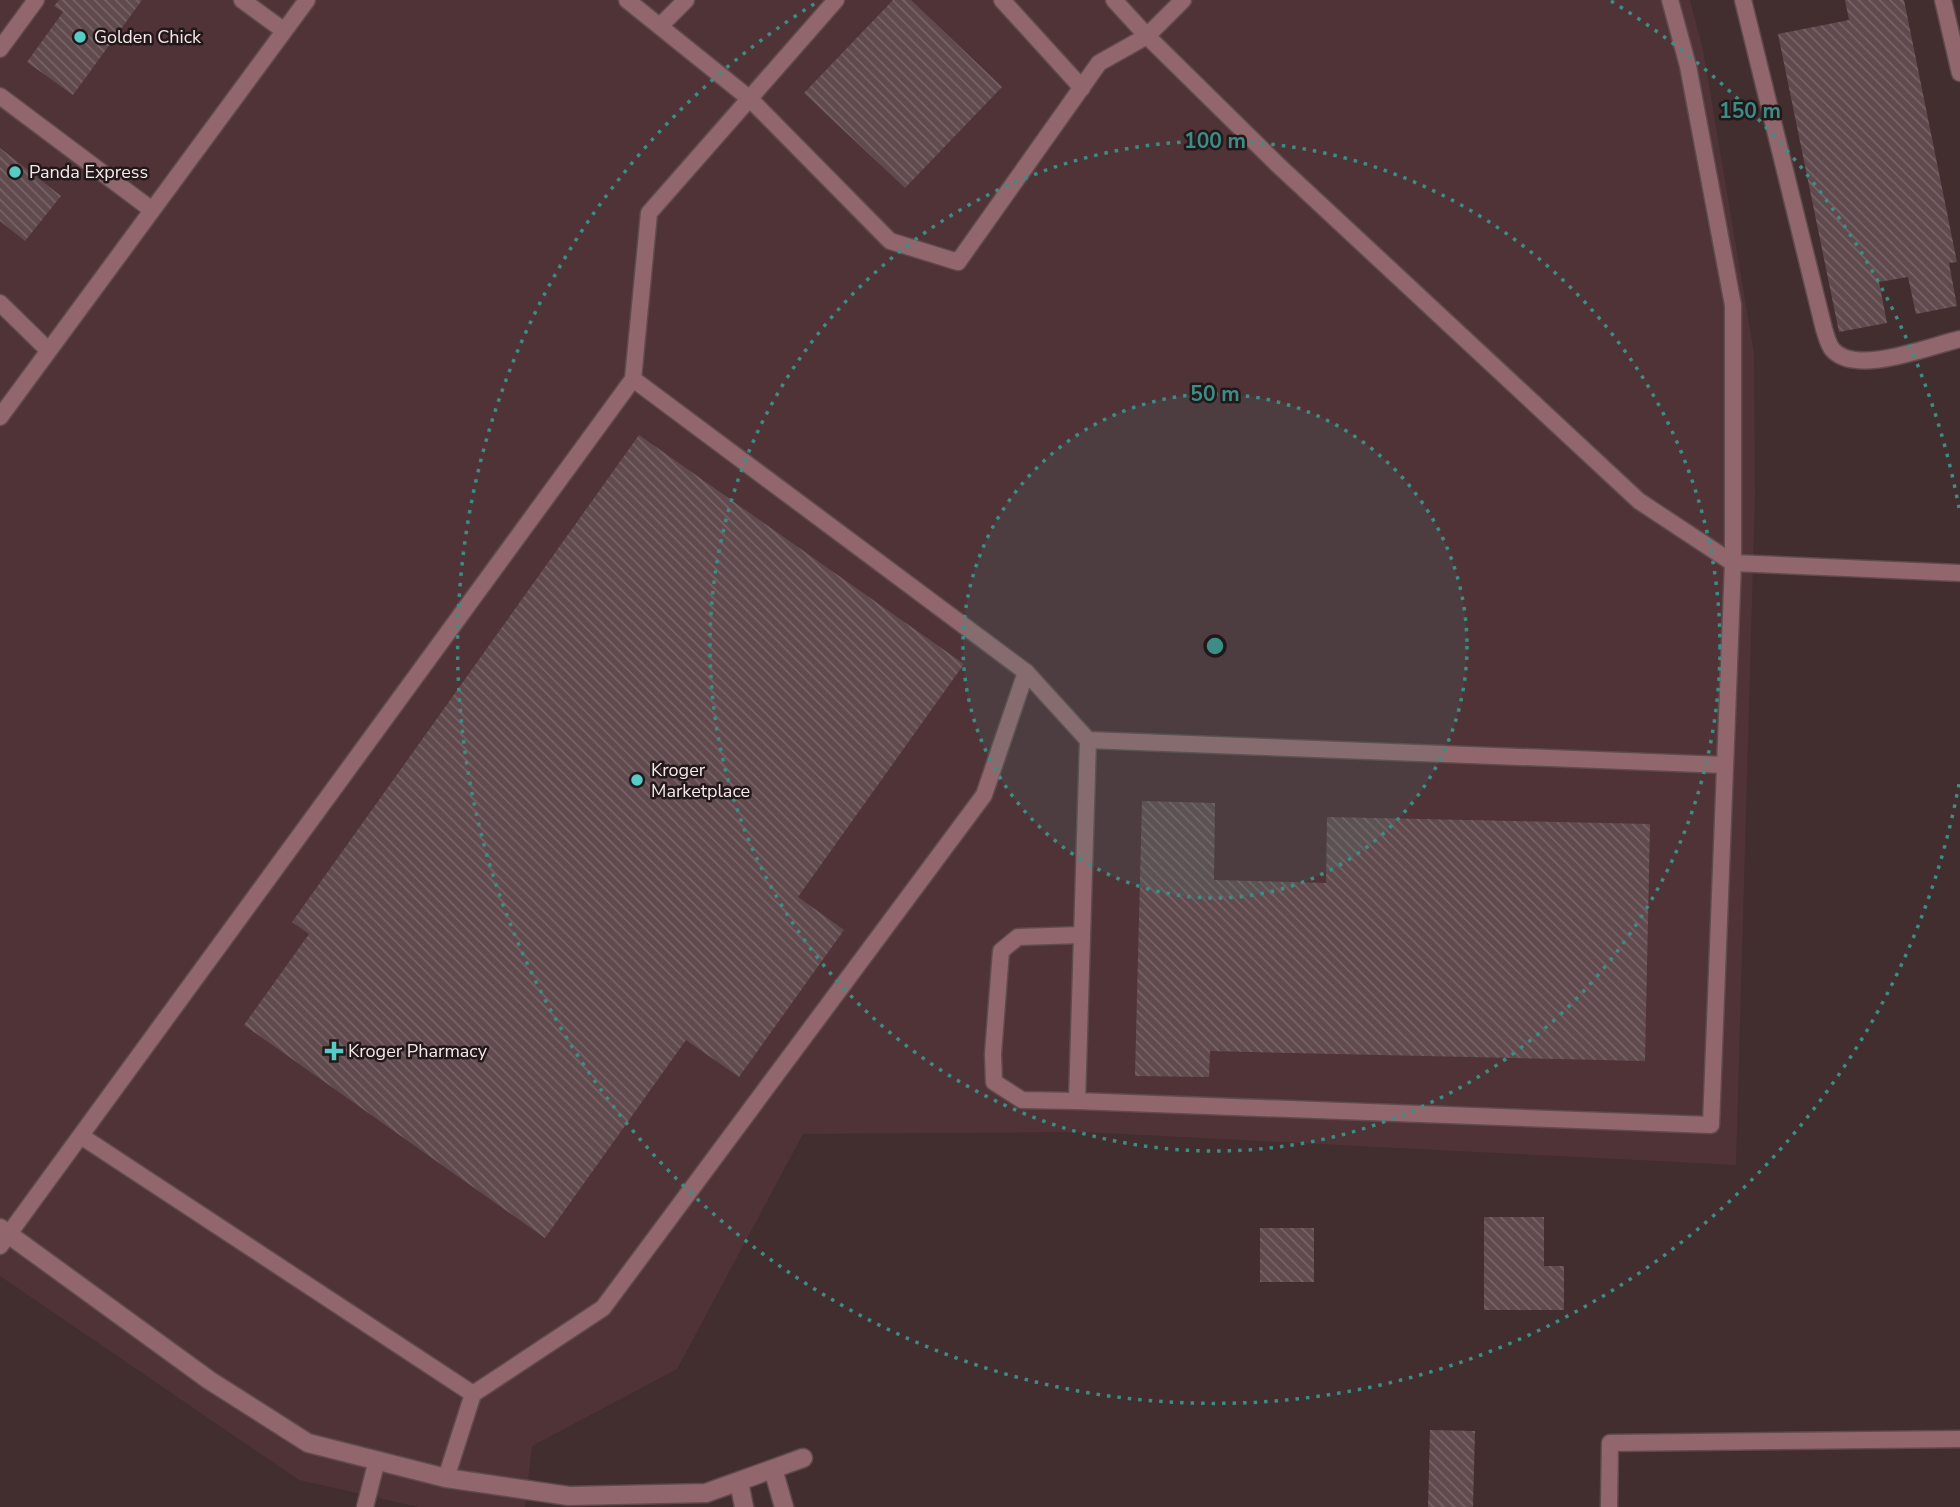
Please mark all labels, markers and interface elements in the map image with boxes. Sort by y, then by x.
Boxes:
place label: Golden Chick [94,25,202,49]
marker: Golden Chick [72,29,88,45]
text: 150 m [1719,97,1781,125]
text: 100 m [1184,127,1246,155]
place label: Panda Express [29,160,148,184]
marker: Panda Express [7,164,23,180]
text: 50 m [1190,380,1240,408]
centre of rings [1203,634,1227,658]
place label: Kroger Marketplace [651,758,750,803]
marker: Kroger Marketplace [629,772,645,788]
place label: Kroger Pharmacy [348,1039,488,1063]
marker: Kroger Pharmacy [326,1043,342,1059]

